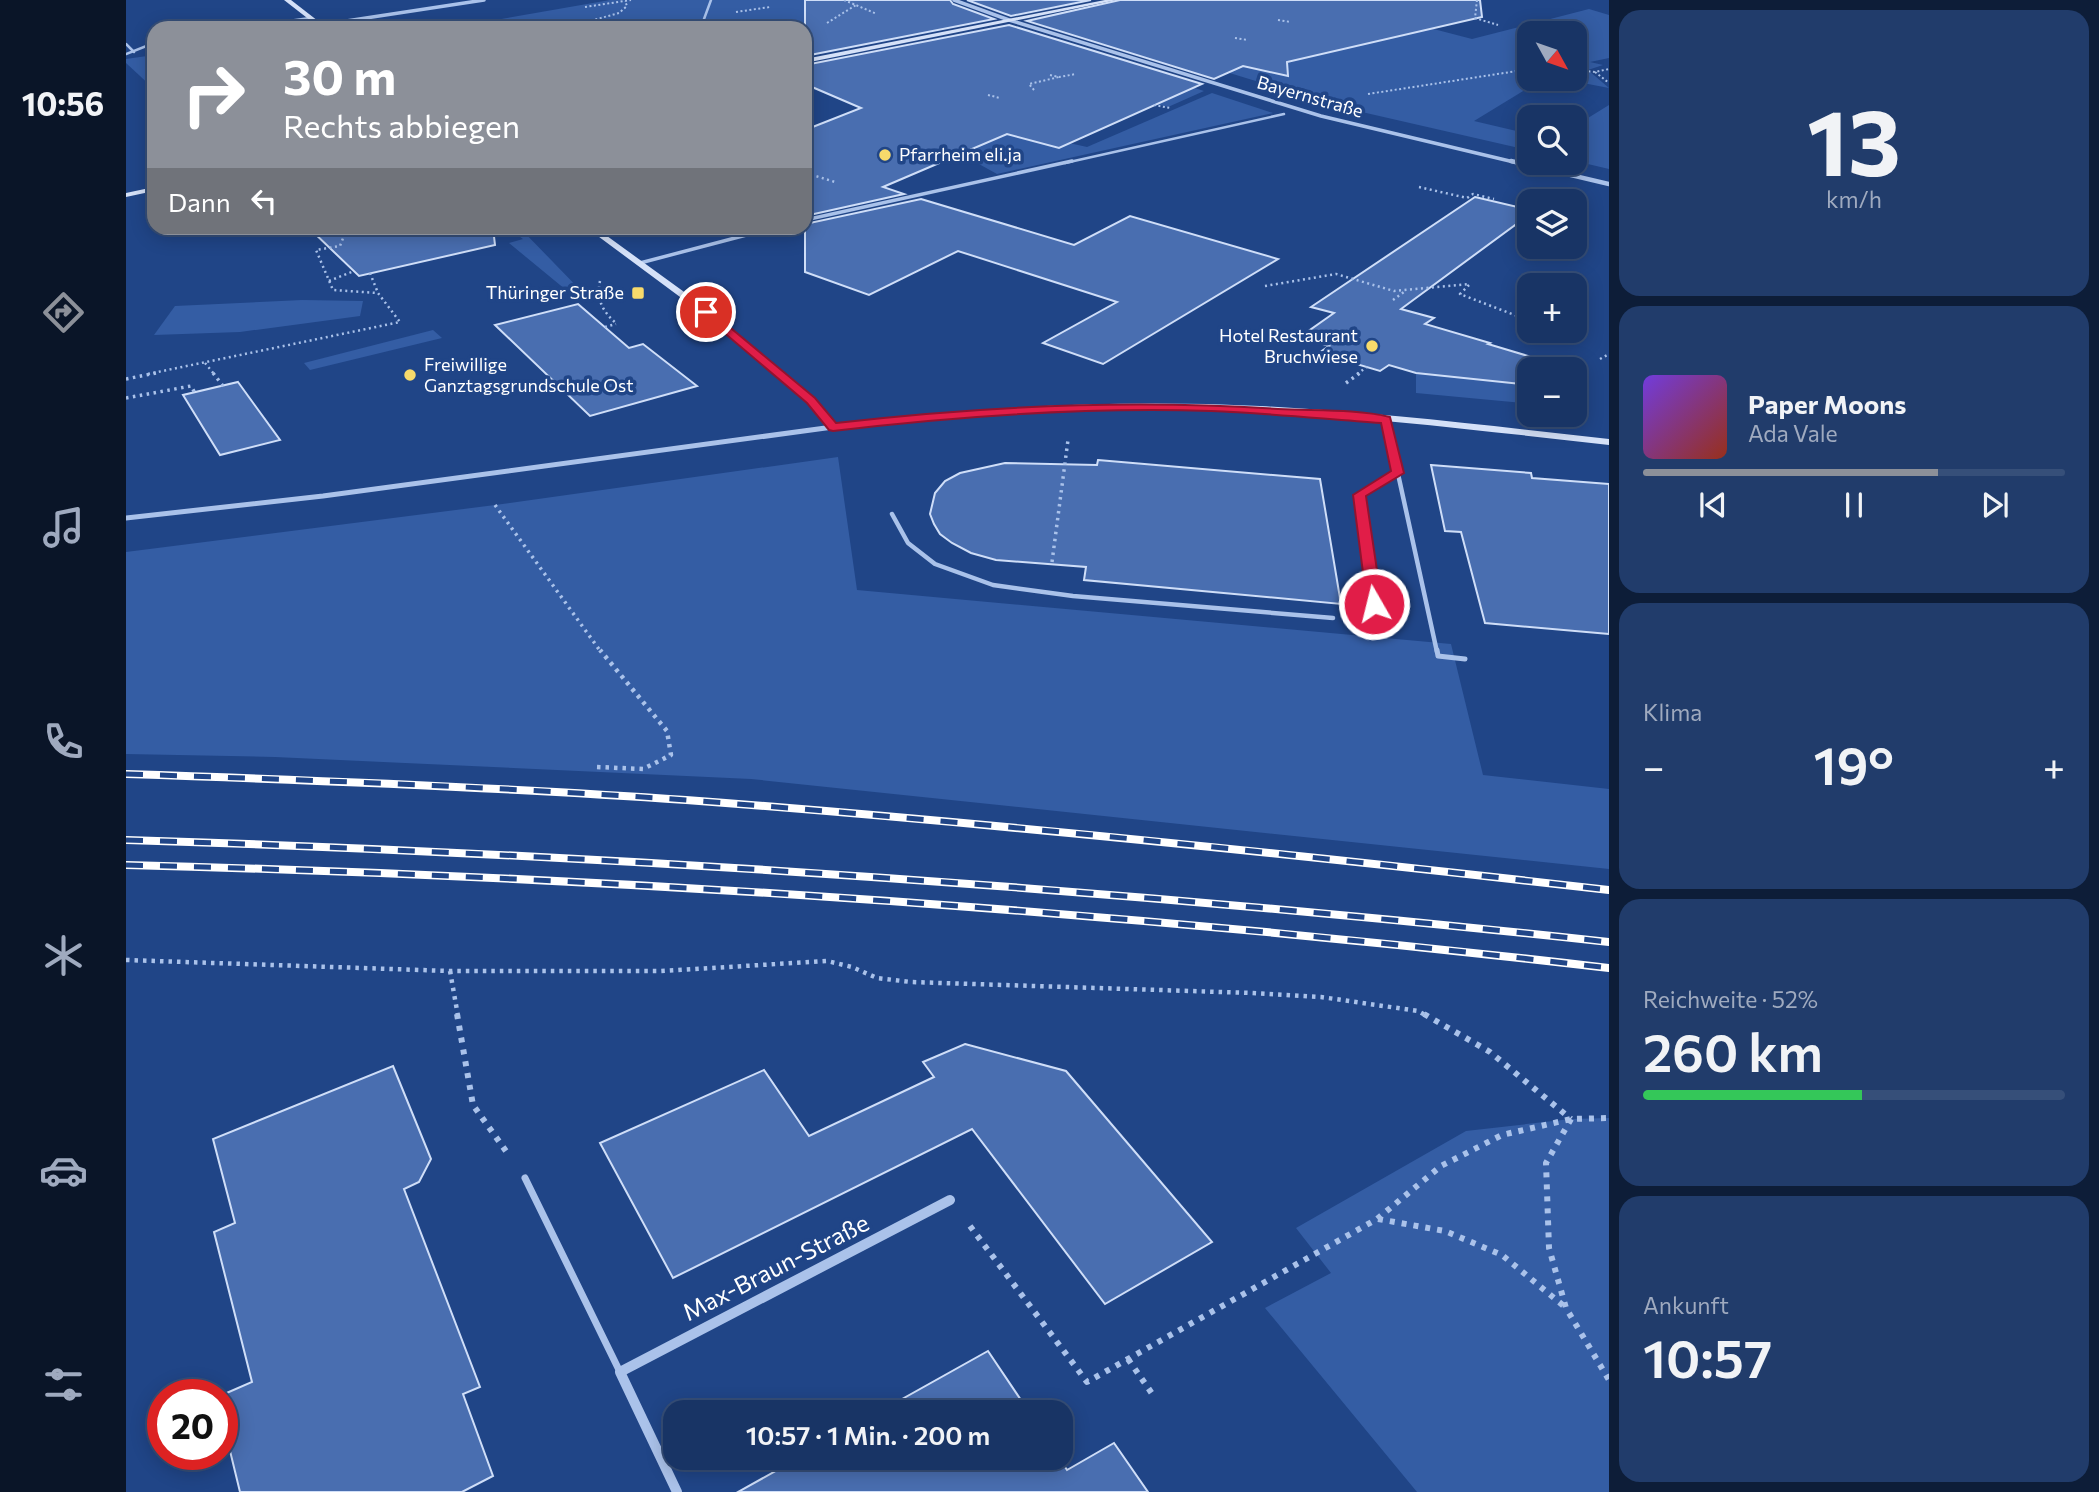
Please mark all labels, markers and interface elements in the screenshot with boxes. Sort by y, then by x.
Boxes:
north arrow [1517,21,1587,91]
map controls [1517,21,1587,427]
text: 30 m [283,45,396,105]
icon: right [168,49,259,140]
street label: Bayernstraße [1255,70,1366,122]
text: 10:56 [22,83,104,123]
text: 13 [1807,83,1901,195]
text: Rechts abbiegen [283,105,520,145]
button: search [1517,105,1587,175]
place label: Pfarrheim eli.ja [899,143,1022,165]
marker: Pfarrheim eli.ja [877,147,893,163]
icon: left [245,182,283,220]
text: km/h [1826,185,1882,213]
text: Dann [168,186,231,217]
button: layers [1517,189,1587,259]
button: + [1517,273,1587,343]
place label: Thüringer Straße [486,281,624,303]
pin [676,282,736,342]
marker: Thüringer Straße [630,285,646,301]
icon: directions [39,288,88,337]
icon: arrive [687,293,725,331]
place label: Hotel Restaurant Bruchwiese [1219,324,1358,367]
marker: Hotel Restaurant Bruchwiese [1364,338,1380,354]
place label: Freiwillige Ganztagsgrundschule Ost [424,353,634,396]
button: − [1517,357,1587,427]
marker: Freiwillige Ganztagsgrundschule Ost [402,367,418,383]
text: Paper Moons [1748,388,1906,419]
text: Ada Vale [1748,419,1838,447]
icon: previous [1694,486,1732,524]
icon: pause [1835,486,1873,524]
icon: next [1976,486,2014,524]
icon: music [39,503,88,552]
position arrow [1337,567,1411,641]
text: Klima [1643,698,1702,726]
icon: phone [39,717,88,766]
text: 19° [1813,732,1894,796]
text: − [1643,742,1665,789]
text: + [2043,742,2065,789]
icon: climate [39,931,88,980]
text: Reichweite · 52% [1643,985,1818,1013]
text: 260 km [1643,1019,1823,1083]
icon: car [39,1146,88,1195]
street label: Max-Braun-Straße [677,1207,873,1326]
text: Ankunft [1643,1291,1729,1319]
text: 10:57 [1643,1325,1772,1389]
icon: filters [39,1360,88,1409]
speed limit sign: 20 [147,1379,238,1470]
text: 10:57 · 1 Min. · 200 m [746,1419,990,1450]

